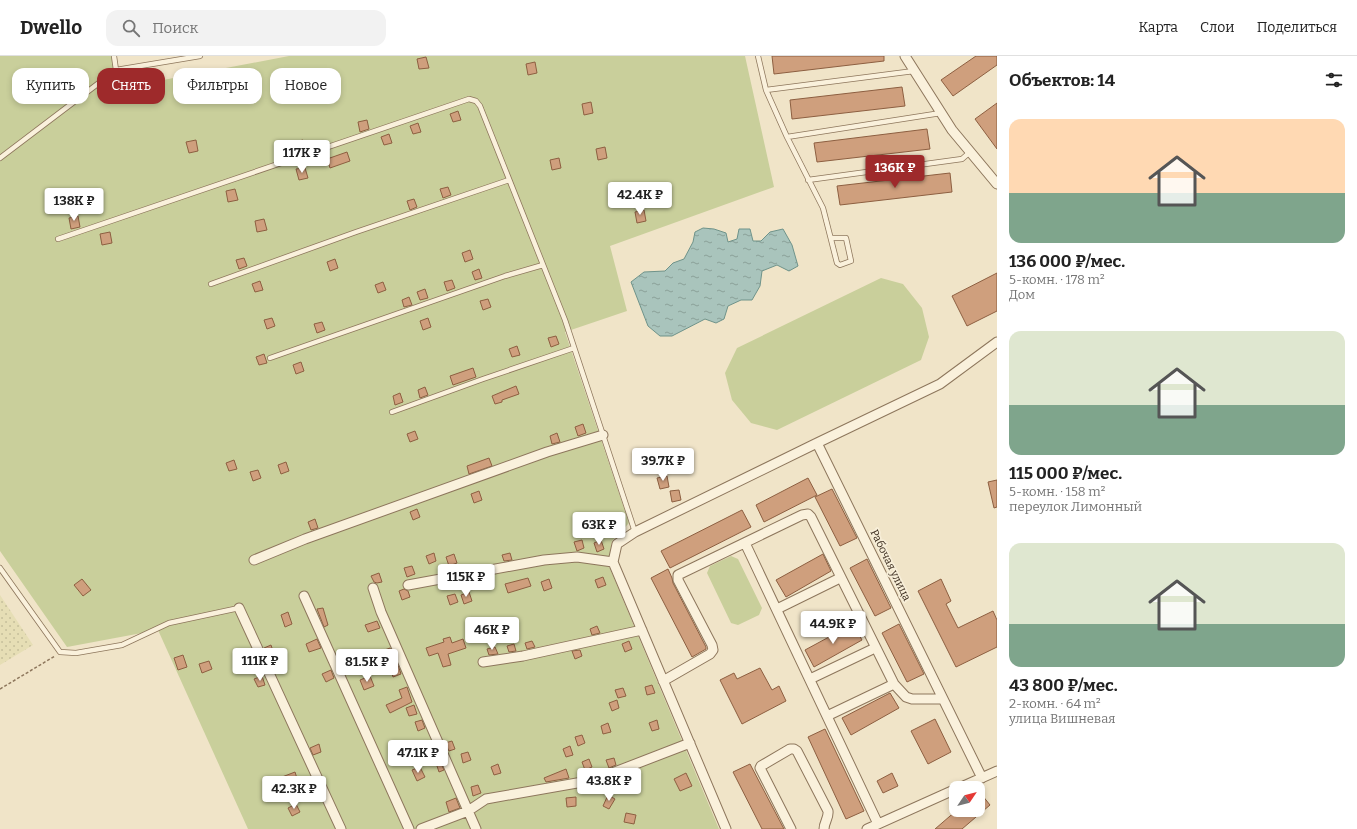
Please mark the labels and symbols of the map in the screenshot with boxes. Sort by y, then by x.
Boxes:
pin: 117K ₽ [269,140,335,174]
pin: 136K ₽ [862,155,928,189]
pin: 42.4K ₽ [603,182,677,216]
pin: 138K ₽ [41,188,107,222]
pin: 39.7K ₽ [626,448,700,482]
pin: 63K ₽ [571,512,627,546]
street label: Рабочая улица [868,527,913,603]
pin: 115K ₽ [433,564,499,598]
pin: 44.9K ₽ [796,611,870,645]
pin: 46K ₽ [464,617,520,651]
pin: 111K ₽ [227,648,293,682]
pin: 81.5K ₽ [330,649,404,683]
pin: 47.1K ₽ [381,740,455,774]
pin: 43.8K ₽ [572,768,646,802]
pin: 42.3K ₽ [257,776,331,810]
north arrow [949,781,985,817]

